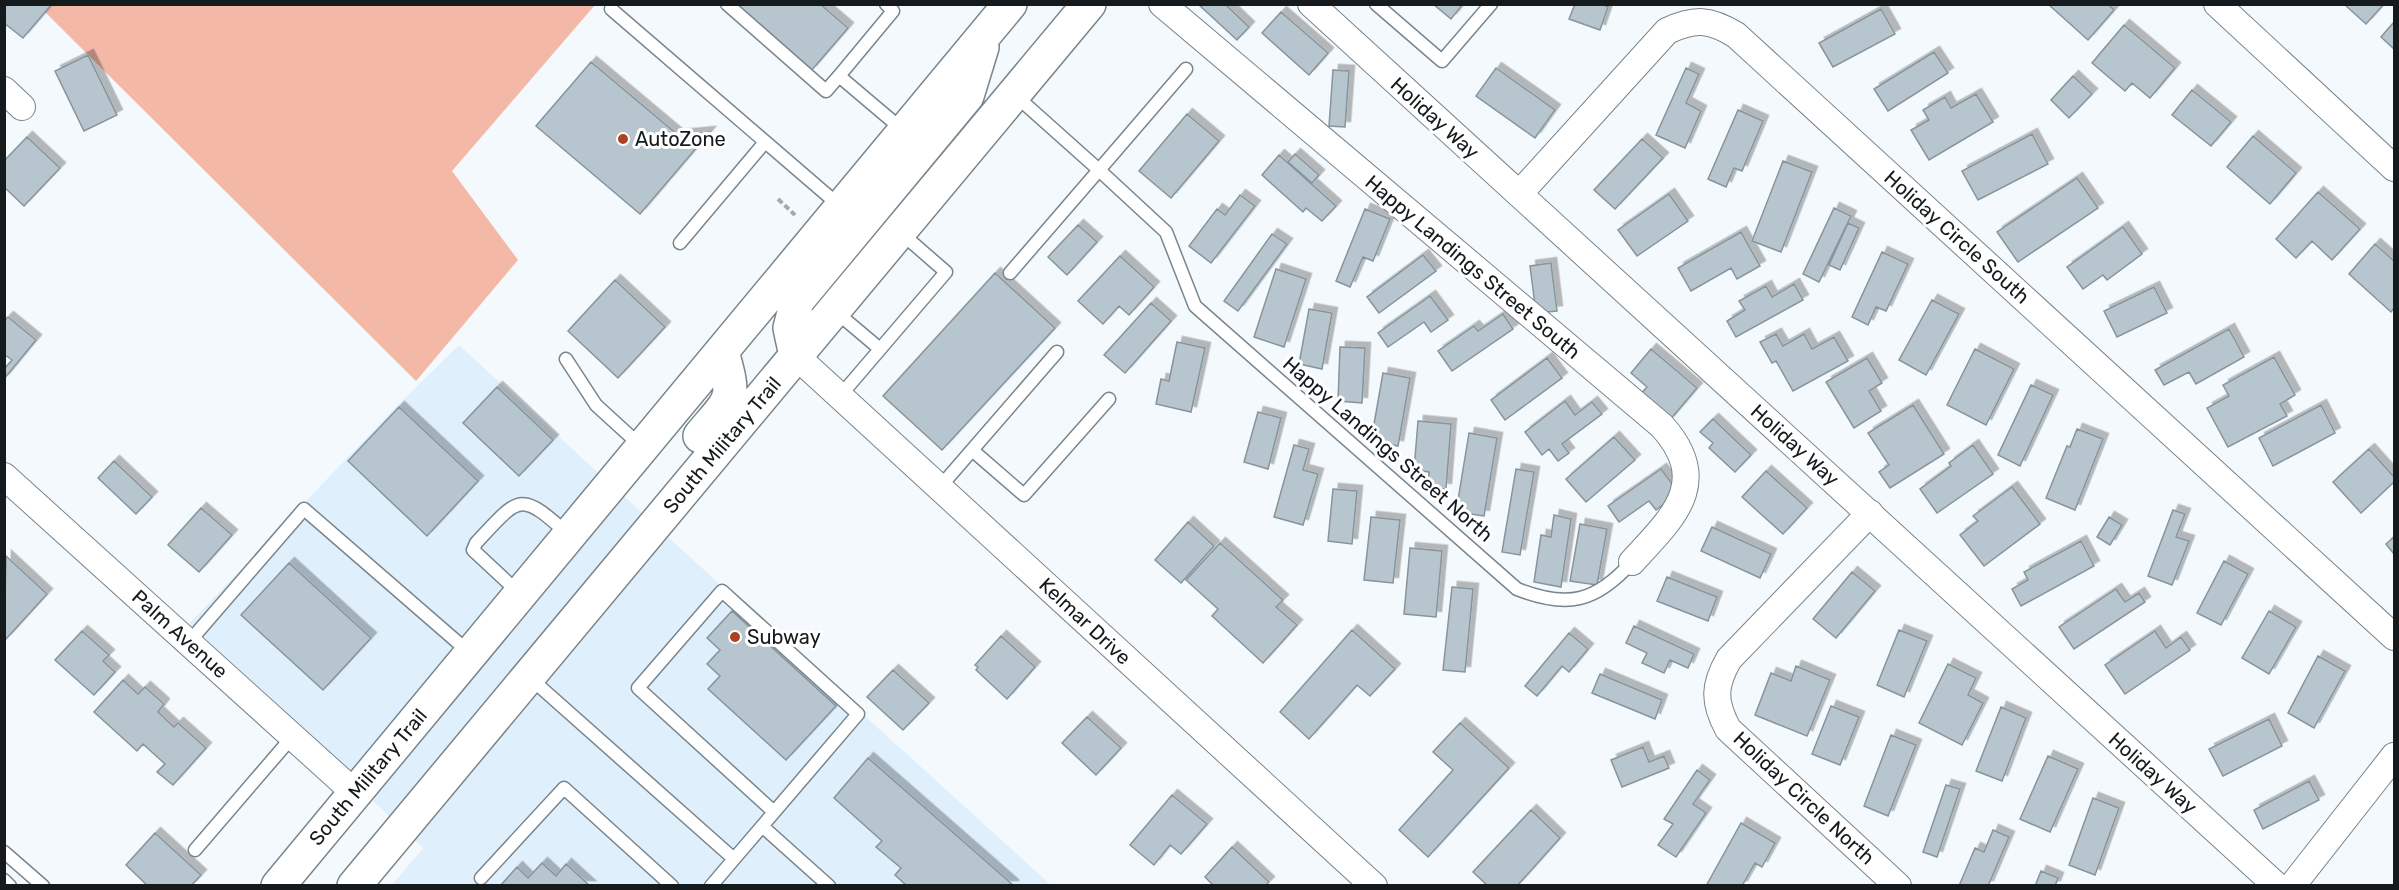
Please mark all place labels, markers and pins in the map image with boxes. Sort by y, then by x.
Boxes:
place label: AutoZone [635,127,726,151]
marker: AutoZone [616,132,630,146]
place label: Subway [747,625,821,649]
marker: Subway [728,630,742,644]

